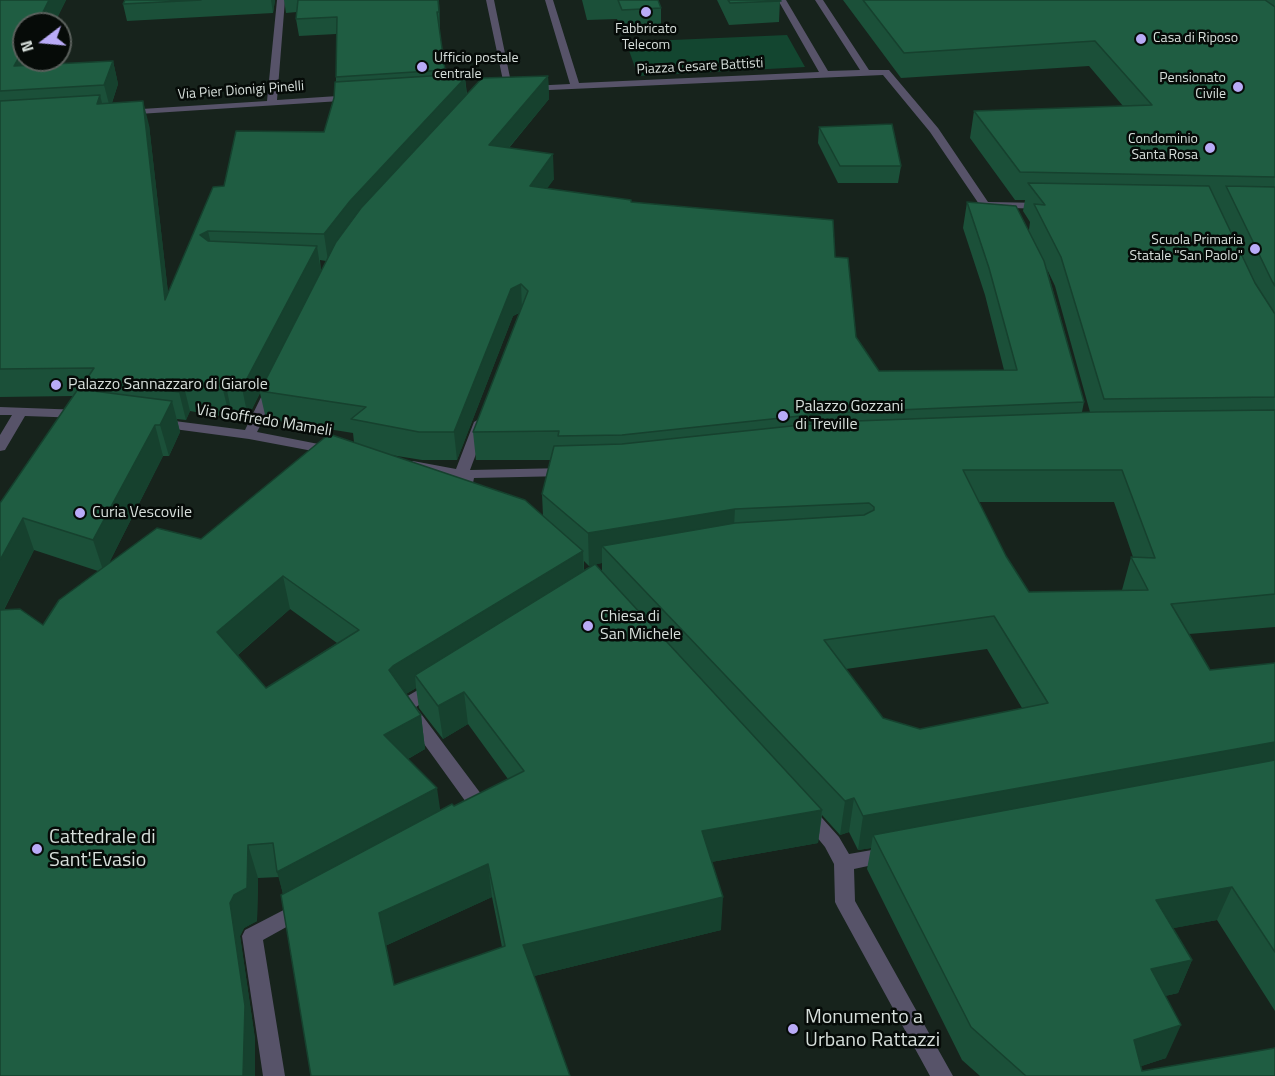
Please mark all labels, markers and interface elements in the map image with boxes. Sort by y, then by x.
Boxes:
marker: Fabbricato Telecom [639,5,653,19]
north arrow [12,12,72,72]
place label: Fabbricato Telecom [615,22,677,54]
place label: Casa di Riposo [1153,31,1238,47]
marker: Casa di Riposo [1134,32,1148,46]
text: N [14,38,40,55]
place label: Ufficio postale centrale [434,51,519,84]
street label: Piazza Cesare Battisti [636,55,764,79]
marker: Ufficio postale centrale [415,60,429,74]
place label: Pensionato Civile [1159,71,1226,104]
street label: Via Pier Dionigi Pinelli [177,78,305,104]
marker: Pensionato Civile [1231,80,1245,94]
place label: Condominio Santa Rosa [1128,132,1198,164]
marker: Condominio Santa Rosa [1203,141,1217,155]
place label: Scuola Primaria Statale "San Paolo" [1130,233,1243,266]
marker: Scuola Primaria Statale "San Paolo" [1248,242,1262,256]
place label: Palazzo Sannazzaro di Giarole [68,375,268,395]
marker: Palazzo Sannazzaro di Giarole [49,378,63,392]
place label: Palazzo Gozzani di Treville [795,397,904,435]
street label: Via Goffredo Mameli [195,401,333,441]
marker: Palazzo Gozzani di Treville [776,409,790,423]
place label: Curia Vescovile [92,503,192,523]
marker: Curia Vescovile [73,506,87,520]
place label: Chiesa di San Michele [600,607,681,645]
marker: Chiesa di San Michele [581,619,595,633]
place label: Cattedrale di Sant'Evasio [49,826,156,873]
marker: Cattedrale di Sant'Evasio [30,842,44,856]
place label: Monumento a Urbano Rattazzi [805,1006,940,1053]
marker: Monumento a Urbano Rattazzi [786,1022,800,1036]

